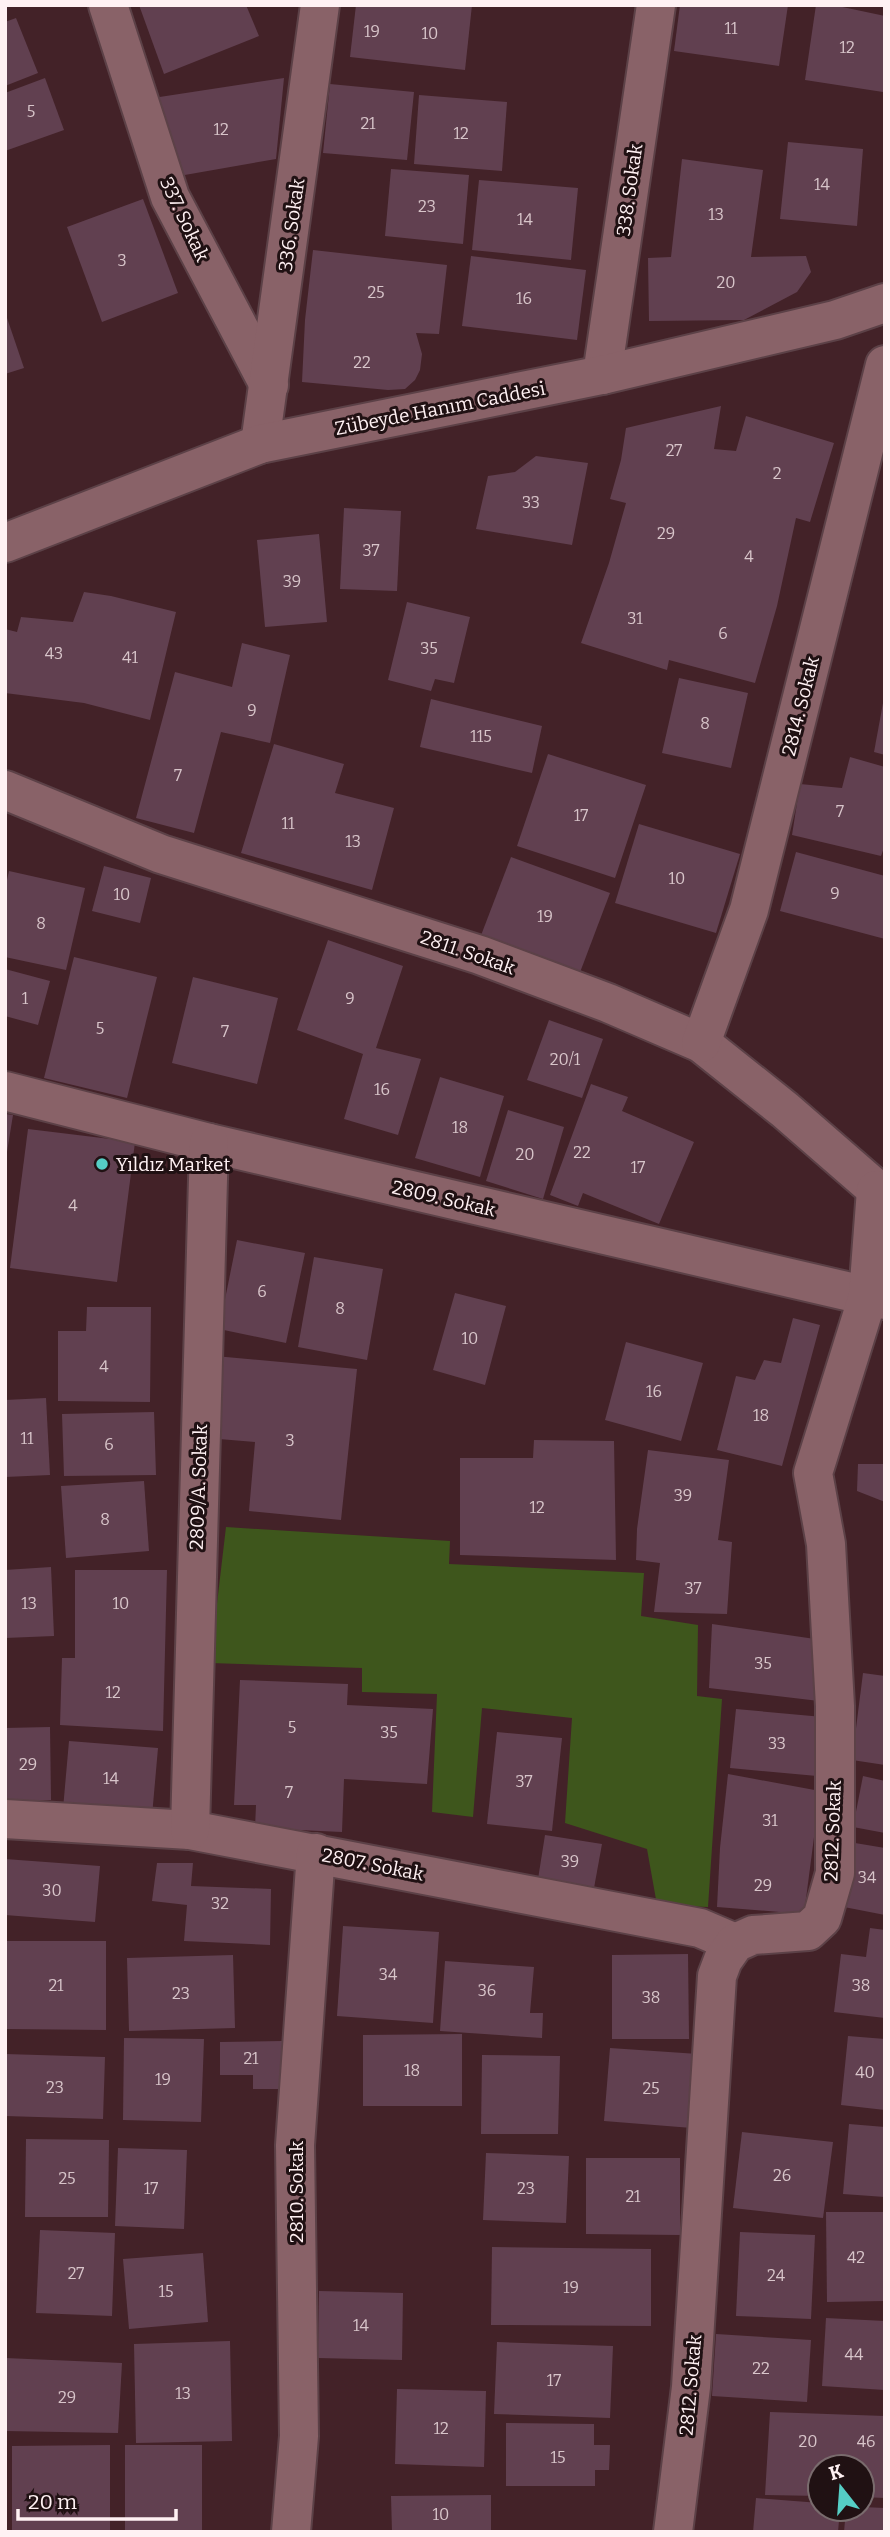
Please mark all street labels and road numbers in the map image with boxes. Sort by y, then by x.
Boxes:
street label: 338. Sokak [612,142,647,238]
street label: 337. Sokak [155,173,214,265]
street label: 336. Sokak [274,177,309,273]
street label: Zübeyde Hanım Caddesi [333,377,548,440]
street label: 2814. Sokak [777,654,824,758]
street label: 2811. Sokak [418,926,518,979]
street label: 2809. Sokak [390,1175,498,1222]
street label: 2809/A. Sokak [185,1424,212,1550]
street label: 2812. Sokak [819,1780,846,1882]
street label: 2807. Sokak [320,1843,426,1886]
street label: 2810. Sokak [285,2141,308,2243]
street label: 2812. Sokak [675,2333,706,2436]

